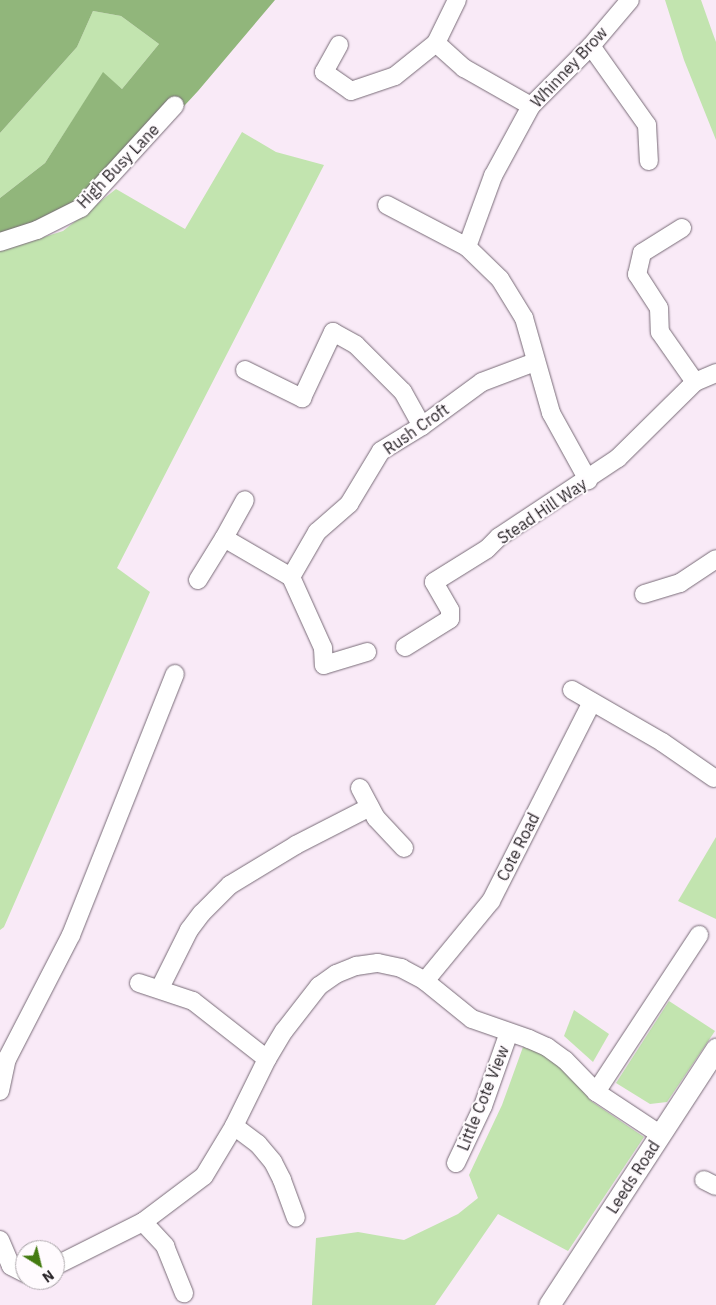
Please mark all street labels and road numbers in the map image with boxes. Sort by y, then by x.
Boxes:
street label: Whinney Brow [527,23,611,111]
street label: High Busy Lane [73,120,163,212]
street label: Rush Croft [380,400,452,458]
street label: Stead Hill Way [494,474,590,548]
street label: Cote Road [493,810,543,884]
street label: Little Cote View [453,1043,513,1153]
street label: Leeds Road [602,1137,664,1217]

